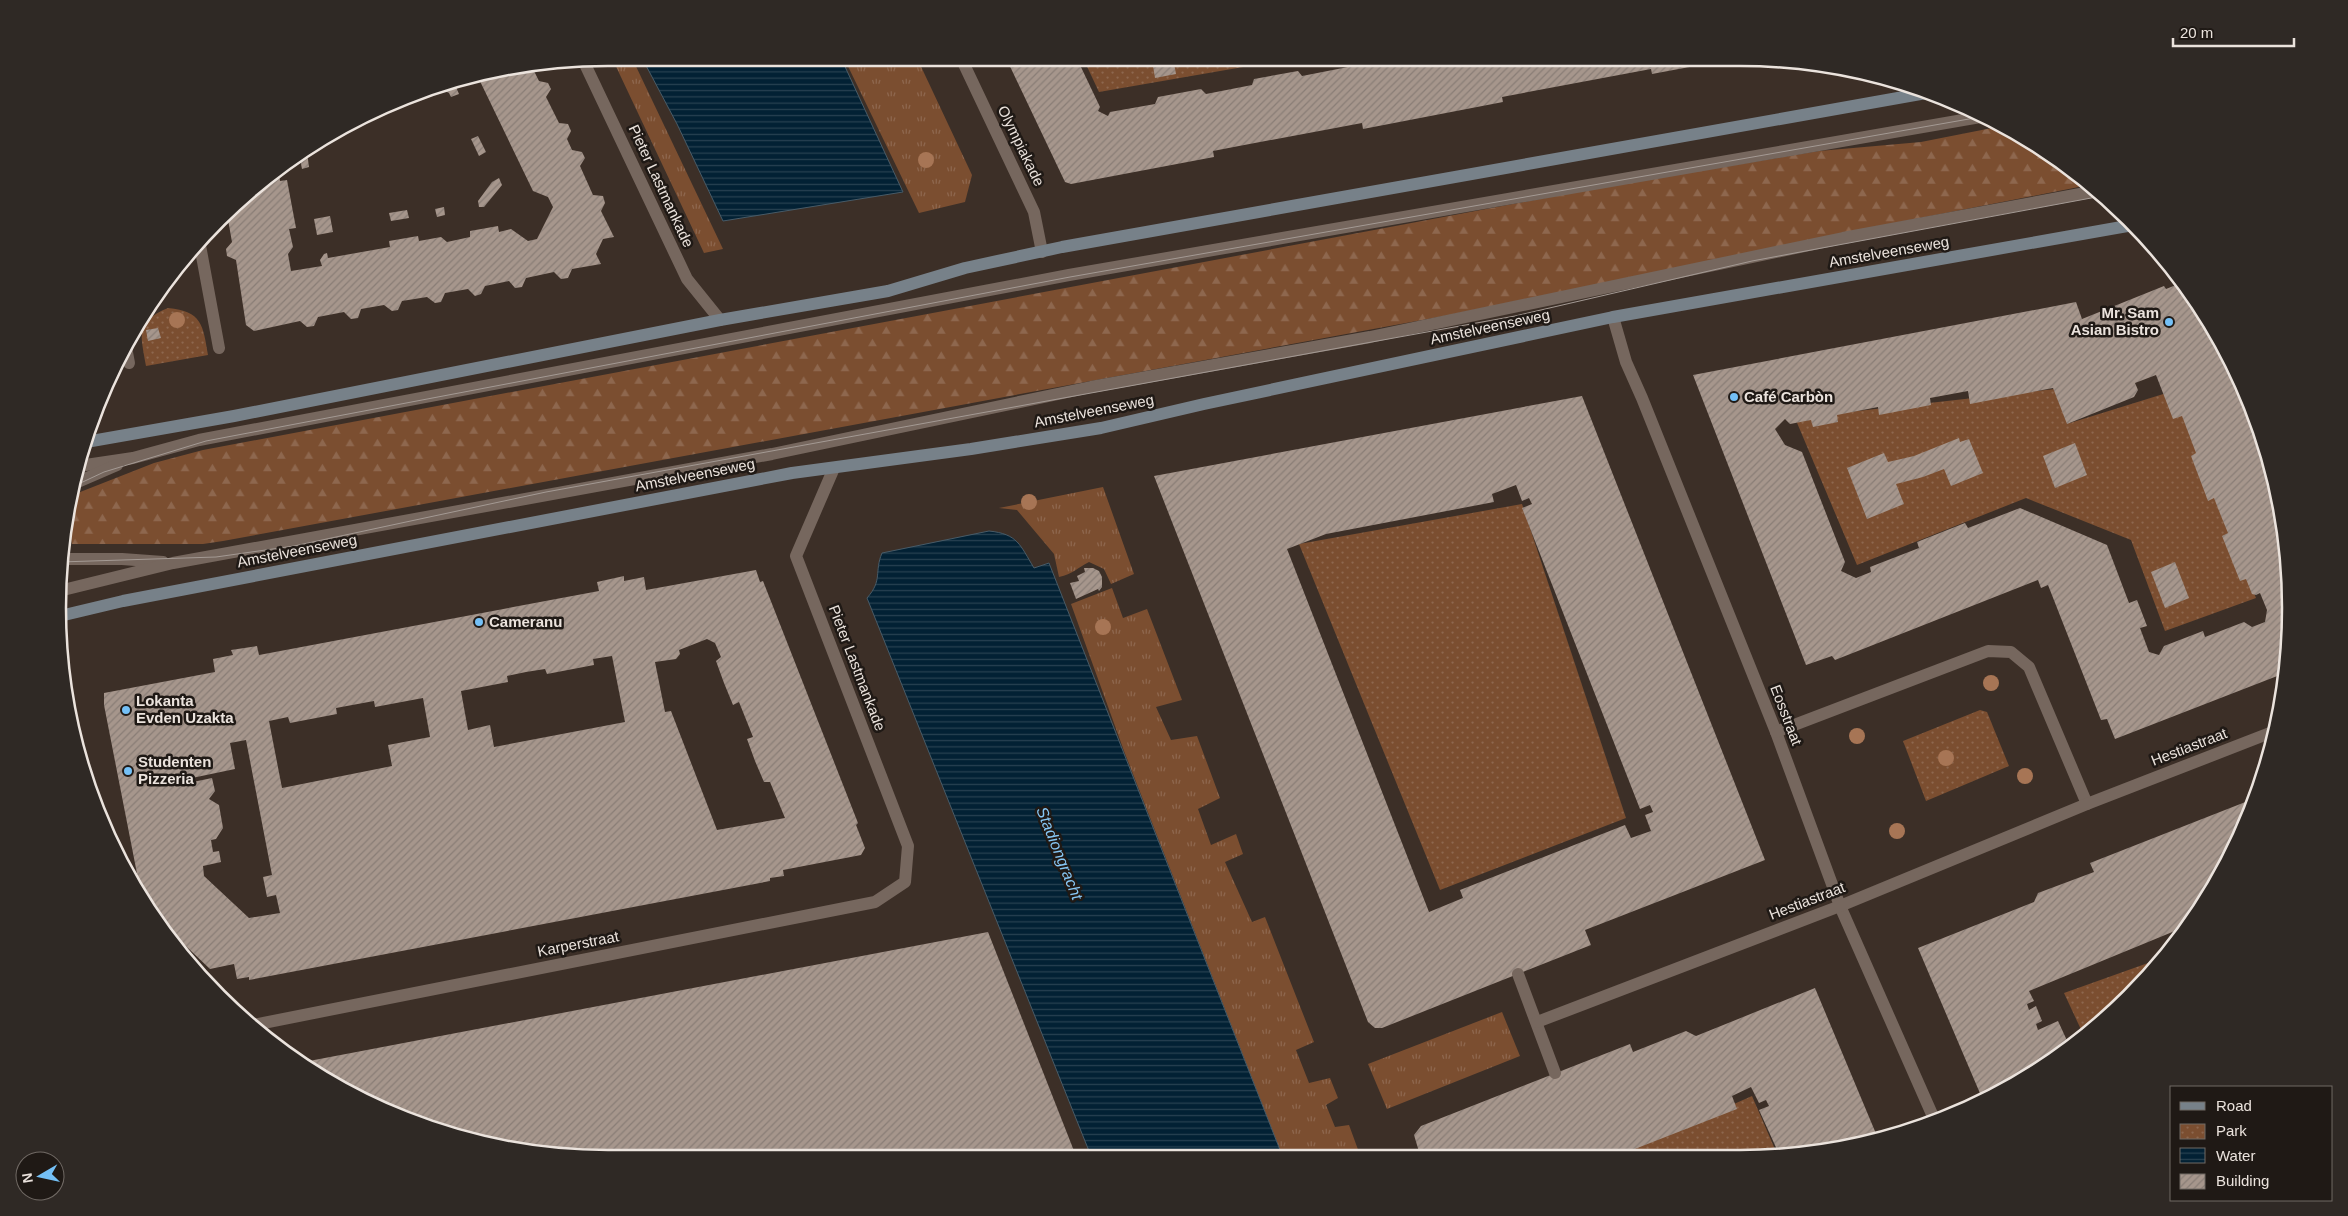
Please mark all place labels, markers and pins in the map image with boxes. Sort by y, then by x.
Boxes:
place label: Mr. Sam Asian Bistro [2071,304,2159,338]
marker: Mr. Sam Asian Bistro [2163,316,2175,328]
place label: Café Carbòn [1744,388,1833,405]
marker: Café Carbòn [1728,391,1740,403]
place label: Cameranu [489,613,562,630]
marker: Cameranu [473,616,485,628]
place label: Lokanta Evden Uzakta [136,692,234,726]
marker: Lokanta Evden Uzakta [120,704,132,716]
place label: Studenten Pizzeria [138,753,211,787]
marker: Studenten Pizzeria [122,765,134,777]

